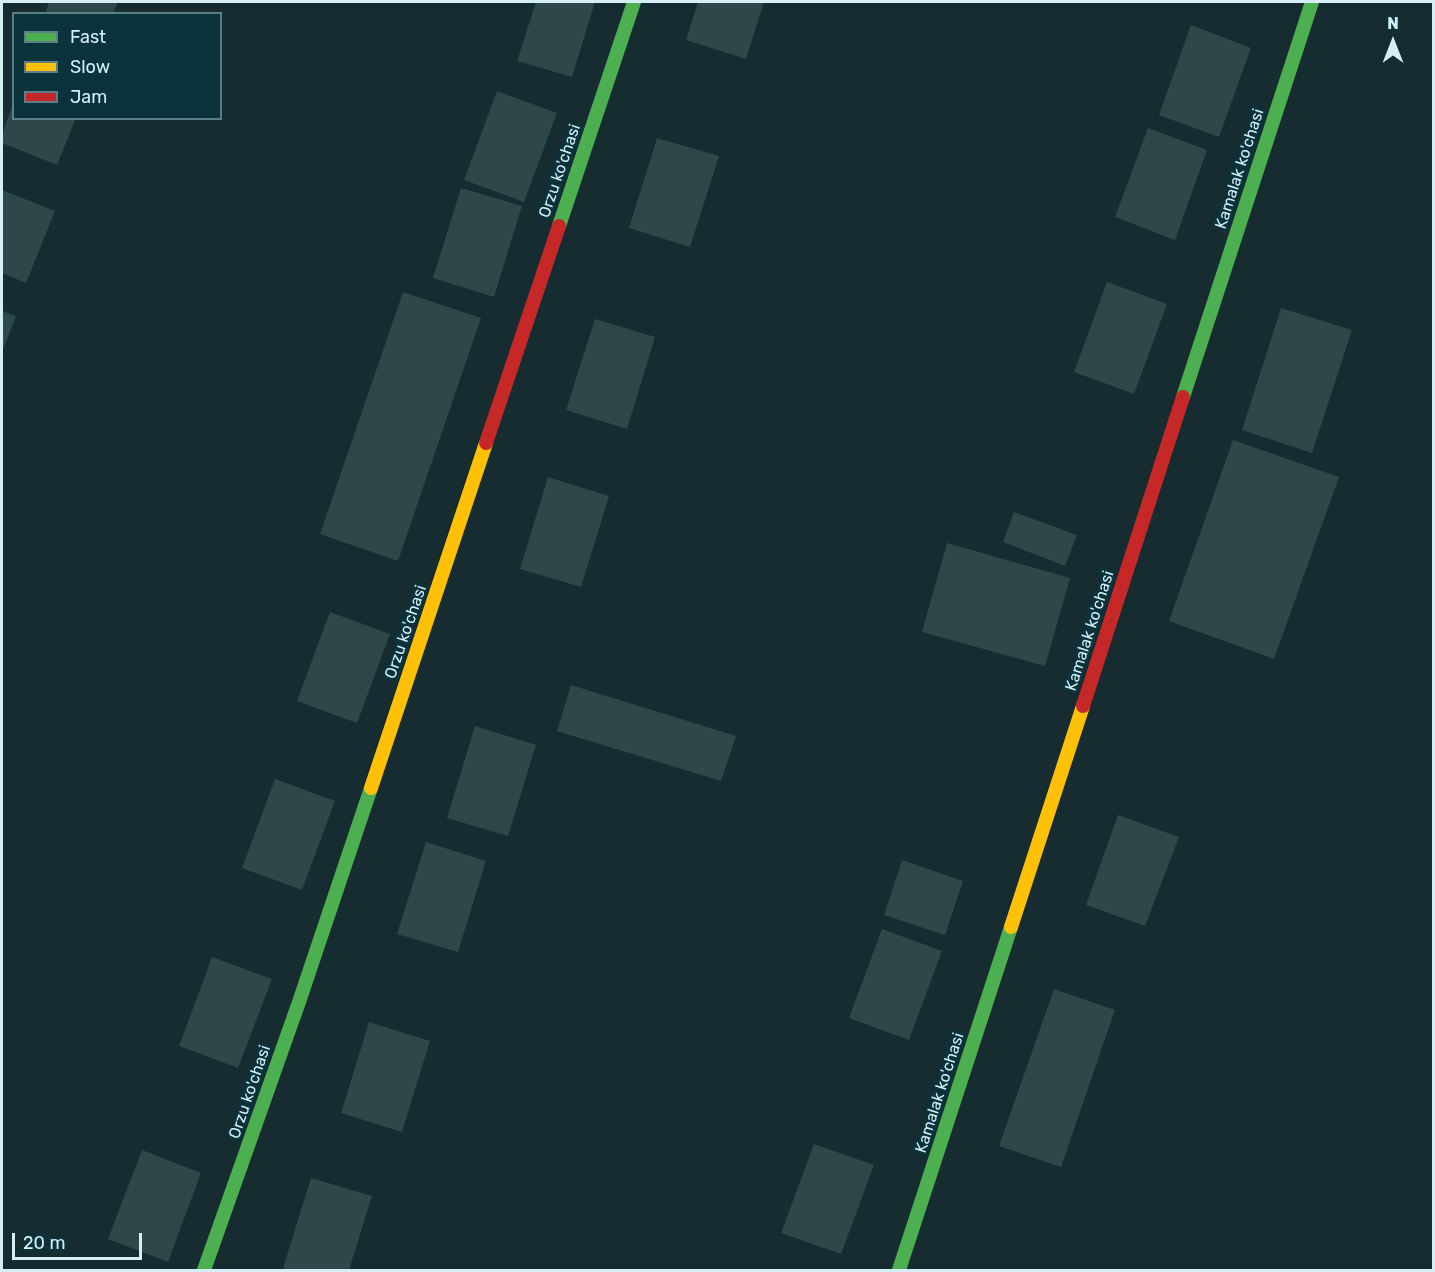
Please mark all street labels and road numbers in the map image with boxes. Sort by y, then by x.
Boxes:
street label: Kamalak ko'chasi [1212,106,1268,232]
street label: Orzu ko'chasi [535,122,585,220]
street label: Kamalak ko'chasi [1062,568,1118,694]
street label: Orzu ko'chasi [381,583,431,681]
street label: Kamalak ko'chasi [912,1030,968,1156]
street label: Orzu ko'chasi [225,1043,275,1141]

